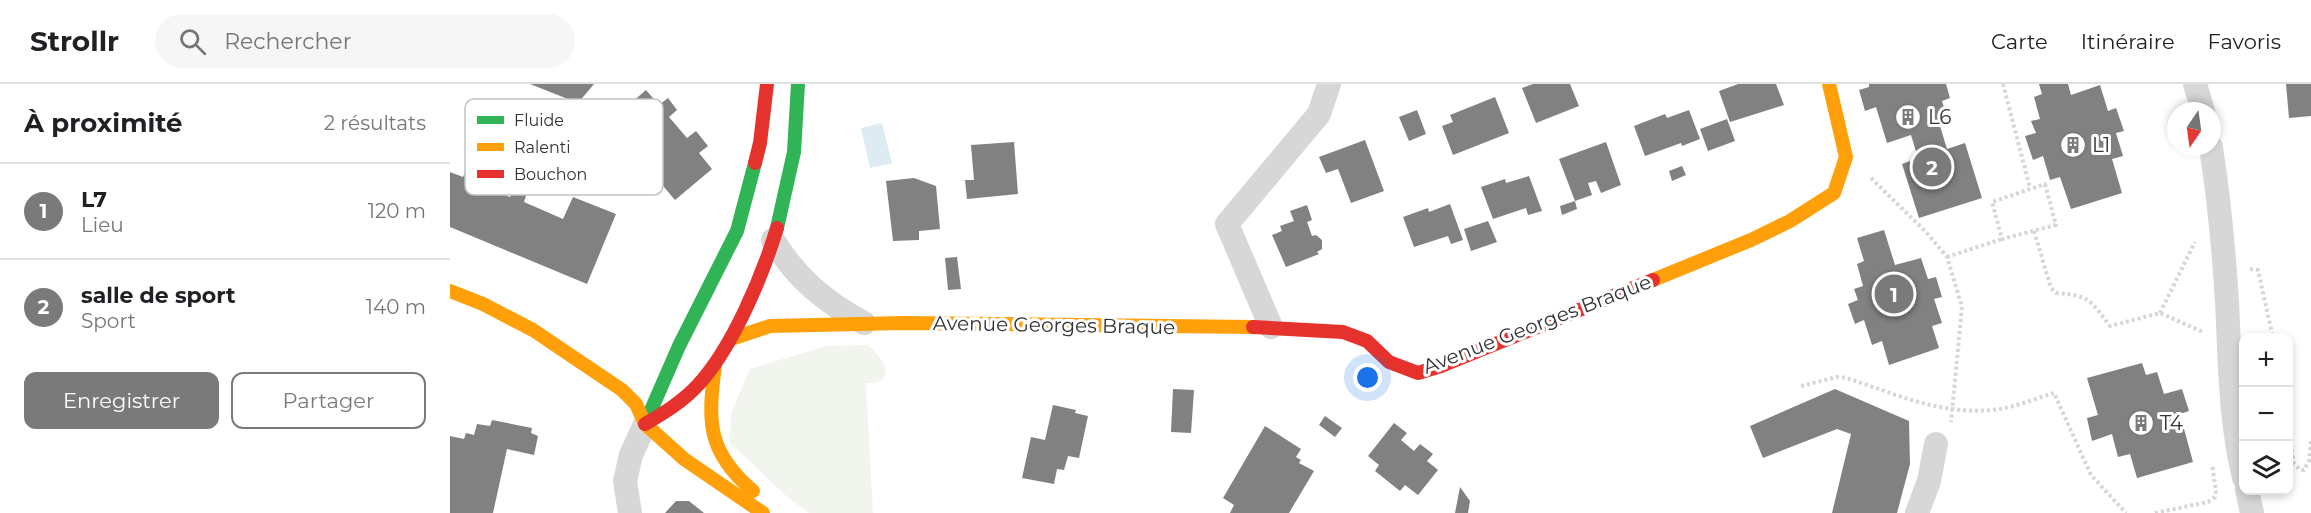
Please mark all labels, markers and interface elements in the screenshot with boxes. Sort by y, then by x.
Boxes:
search box [155,14,575,68]
text: Strollr [30,24,119,58]
icon: search [176,25,209,58]
text: Rechercher [224,28,351,55]
text: Carte [1991,29,2048,54]
text: Itinéraire [2081,29,2175,54]
text: Favoris [2208,29,2281,54]
legend [465,99,663,195]
building icon: L6 [1893,102,1923,132]
north arrow [2167,102,2221,156]
place label: L6 [1928,105,1951,129]
text: À proximité [24,107,183,139]
text: 2 résultats [324,111,426,135]
text: Fluide [514,111,564,130]
building icon: L1 [2058,130,2088,160]
place label: L1 [2092,133,2110,157]
text: Ralenti [514,138,571,157]
pin: 2 [1912,144,1952,190]
text: Bouchon [514,165,587,184]
text: L7 [81,186,107,213]
text: 1 [40,199,47,223]
text: 120 m [368,199,426,223]
text: Lieu [81,213,124,237]
street label: Avenue Georges Braque [1419,269,1655,379]
pin: 1 [1874,272,1914,316]
text: salle de sport [81,282,236,309]
text: 2 [38,295,49,319]
text: 140 m [366,295,426,319]
text: Sport [81,309,136,333]
street label: Avenue Georges Braque [933,311,1175,339]
map controls [2239,333,2293,495]
button: + [2239,333,2293,387]
your location [1353,363,1382,392]
button: Enregistrer [24,372,219,429]
button: Partager [231,372,426,429]
button: − [2239,387,2293,441]
building icon: T4 [2126,408,2156,438]
place label: T4 [2160,411,2183,435]
button: layers [2239,441,2293,495]

